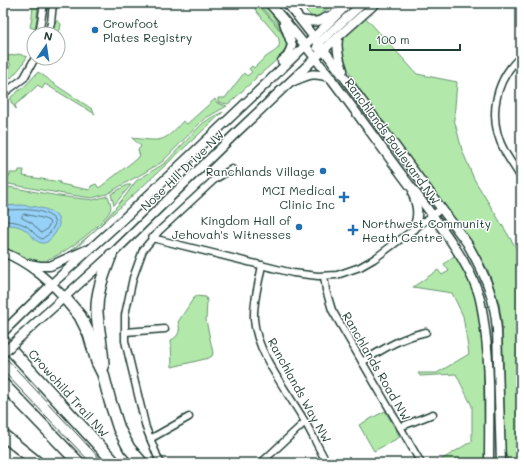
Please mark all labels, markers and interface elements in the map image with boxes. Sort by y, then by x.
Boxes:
place label: Crowfoot Plates Registry [103,15,192,45]
marker: Crowfoot Plates Registry [90,25,100,35]
north arrow [26,26,66,66]
scale bar [370,26,460,52]
text: N [43,28,54,44]
text: 100 m [376,31,410,47]
street label: Ranchlands Boulevard NW [342,75,444,207]
street label: Nose Hill Drive NW [137,126,227,214]
place label: Ranchlands Village [206,163,315,179]
marker: Ranchlands Village [318,166,328,176]
place label: MCI Medical Clinic Inc [262,182,335,212]
marker: MCI Medical Clinic Inc [338,191,350,203]
place label: Kingdom Hall of Jehovah's Witnesses [172,212,291,242]
place label: Northwest Community Heath Centre [362,215,491,245]
marker: Kingdom Hall of Jehovah's Witnesses [294,222,304,232]
marker: Northwest Community Heath Centre [347,224,359,236]
street label: Ranchlands Road NW [339,309,415,423]
street label: Ranchlands Way NW [265,335,335,445]
street label: Crowchild Trail NW [25,346,113,440]

